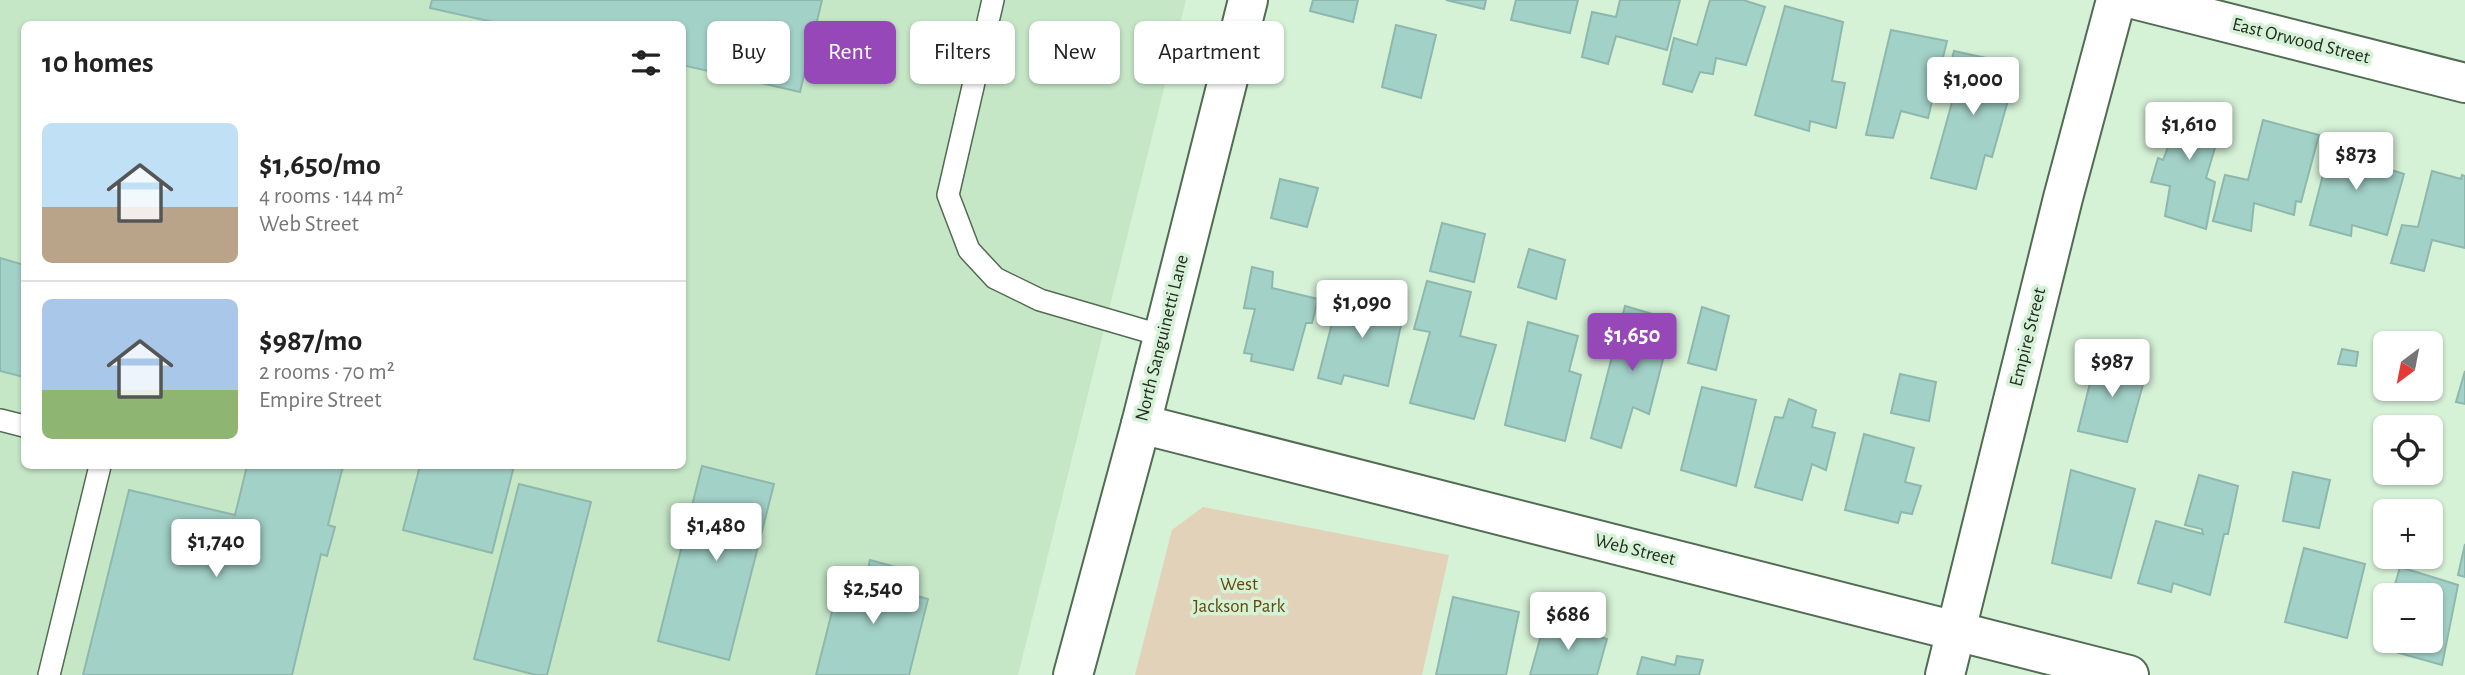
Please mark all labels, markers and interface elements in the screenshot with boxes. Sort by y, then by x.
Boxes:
street label: East Orwood Street [2230,15,2372,67]
chip: Buy [707,21,790,84]
chip: Rent [804,21,896,84]
chip: Filters [910,21,1015,84]
chip: New [1029,21,1120,84]
chip: Apartment [1134,21,1284,84]
icon: filters [627,44,665,82]
text: 10 homes [42,48,153,78]
pin: $1,000 [1916,58,2030,117]
text: $1,000 [1943,68,2003,91]
pin: $1,610 [2132,102,2246,162]
text: $1,610 [2161,113,2217,136]
pin: $873 [2315,132,2397,192]
text: $873 [2335,143,2377,166]
text: $1,650/mo [259,150,381,180]
icon: home [98,151,182,235]
text: 4 rooms · 144 m² [259,185,404,208]
text: Web Street [259,213,359,236]
street label: North Sanguinetti Lane [1132,253,1192,423]
pin: $1,090 [1305,280,1419,340]
street label: Empire Street [2007,286,2049,388]
text: $1,090 [1333,291,1391,314]
pin: $1,650 [1575,314,1689,373]
text: $1,650 [1604,324,1660,347]
text: $987/mo [259,326,362,356]
icon: home [98,327,182,411]
north arrow [2373,331,2443,401]
map controls [2373,331,2443,653]
pin: $987 [2071,340,2153,399]
text: $987 [2091,350,2133,373]
text: 2 rooms · 70 m² [259,361,395,384]
text: Empire Street [259,389,381,412]
button: locate [2373,415,2443,485]
button: + [2373,499,2443,569]
pin: $1,480 [659,504,773,563]
text: $1,480 [687,514,745,537]
pin: $1,740 [159,520,273,579]
text: $1,740 [187,530,245,553]
street label: Web Street [1593,531,1677,569]
pin: $2,540 [816,566,930,626]
park label: West Jackson Park [1193,575,1285,616]
text: $2,540 [843,577,903,600]
button: − [2373,583,2443,653]
pin: $686 [1527,592,1609,652]
text: $686 [1546,603,1590,626]

